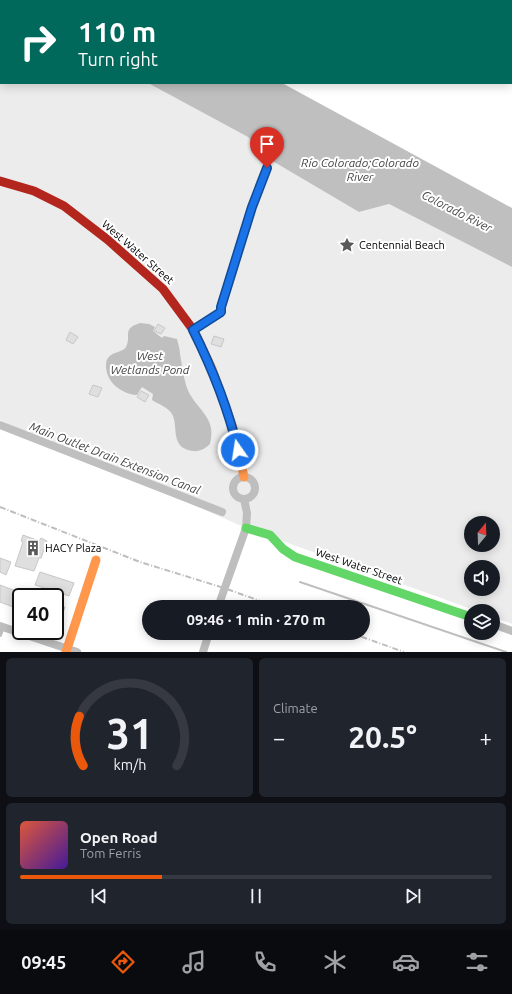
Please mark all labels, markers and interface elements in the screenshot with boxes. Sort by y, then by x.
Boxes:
icon: right [12,16,64,68]
text: 110 m [78,16,156,47]
text: Turn right [78,49,158,69]
pin [250,127,284,168]
icon: arrive [256,133,278,155]
water label: Río Colorado;Colorado River [301,156,419,183]
water label: Colorado River [420,188,495,234]
street label: West Water Street [100,218,177,287]
place icon: Centennial Beach [338,236,356,254]
place label: Centennial Beach [359,239,445,251]
water label: West Wetlands Pond [110,349,190,376]
water label: Main Outlet Drain Extension Canal [28,419,203,497]
position arrow [217,429,259,471]
north arrow [464,516,500,552]
map controls [464,516,500,640]
building icon: HACY Plaza [24,539,42,557]
place label: HACY Plaza [45,542,101,554]
street label: West Water Street [314,545,405,587]
button: sound [464,560,500,596]
speed limit sign: 40 [12,588,64,640]
button: layers [464,604,500,640]
text: 09:46 · 1 min · 270 m [187,611,325,628]
text: Climate [273,701,318,715]
text: 31 [106,709,153,756]
text: 20.5° [348,720,417,754]
text: − [273,725,285,750]
text: + [480,725,492,750]
text: km/h [113,756,146,772]
text: Open Road [80,829,157,846]
text: Tom Ferris [80,846,141,860]
icon: previous [88,885,110,907]
icon: pause [245,885,267,907]
icon: next [402,885,424,907]
icon: directions [109,948,137,976]
icon: music [180,948,208,976]
icon: phone [251,948,279,976]
icon: climate [321,948,349,976]
icon: car [392,948,420,976]
icon: filters [463,948,491,976]
text: 09:45 [21,952,66,972]

